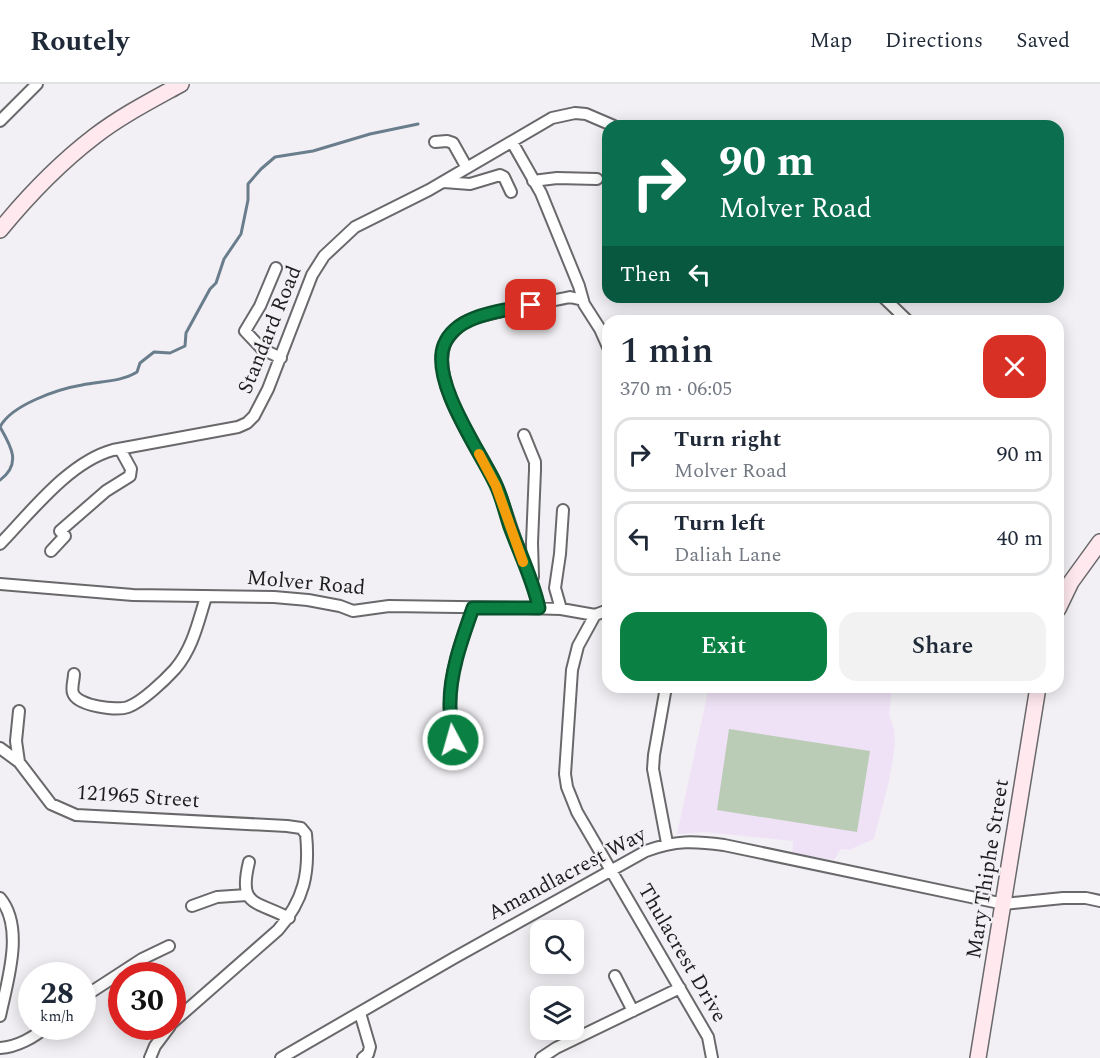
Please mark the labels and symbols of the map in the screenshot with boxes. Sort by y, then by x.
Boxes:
street label: Standard Road [230,261,310,399]
pin [505,279,556,330]
street label: Molver Road [245,562,367,604]
position arrow [421,708,485,772]
street label: 121965 Street [75,777,201,817]
street label: Mary Thiphe Street [958,777,1018,961]
street label: Amandlacrest Way [482,818,653,929]
street label: Thulacrest Drive [629,877,735,1029]
speed limit sign: 30 [108,962,186,1040]

